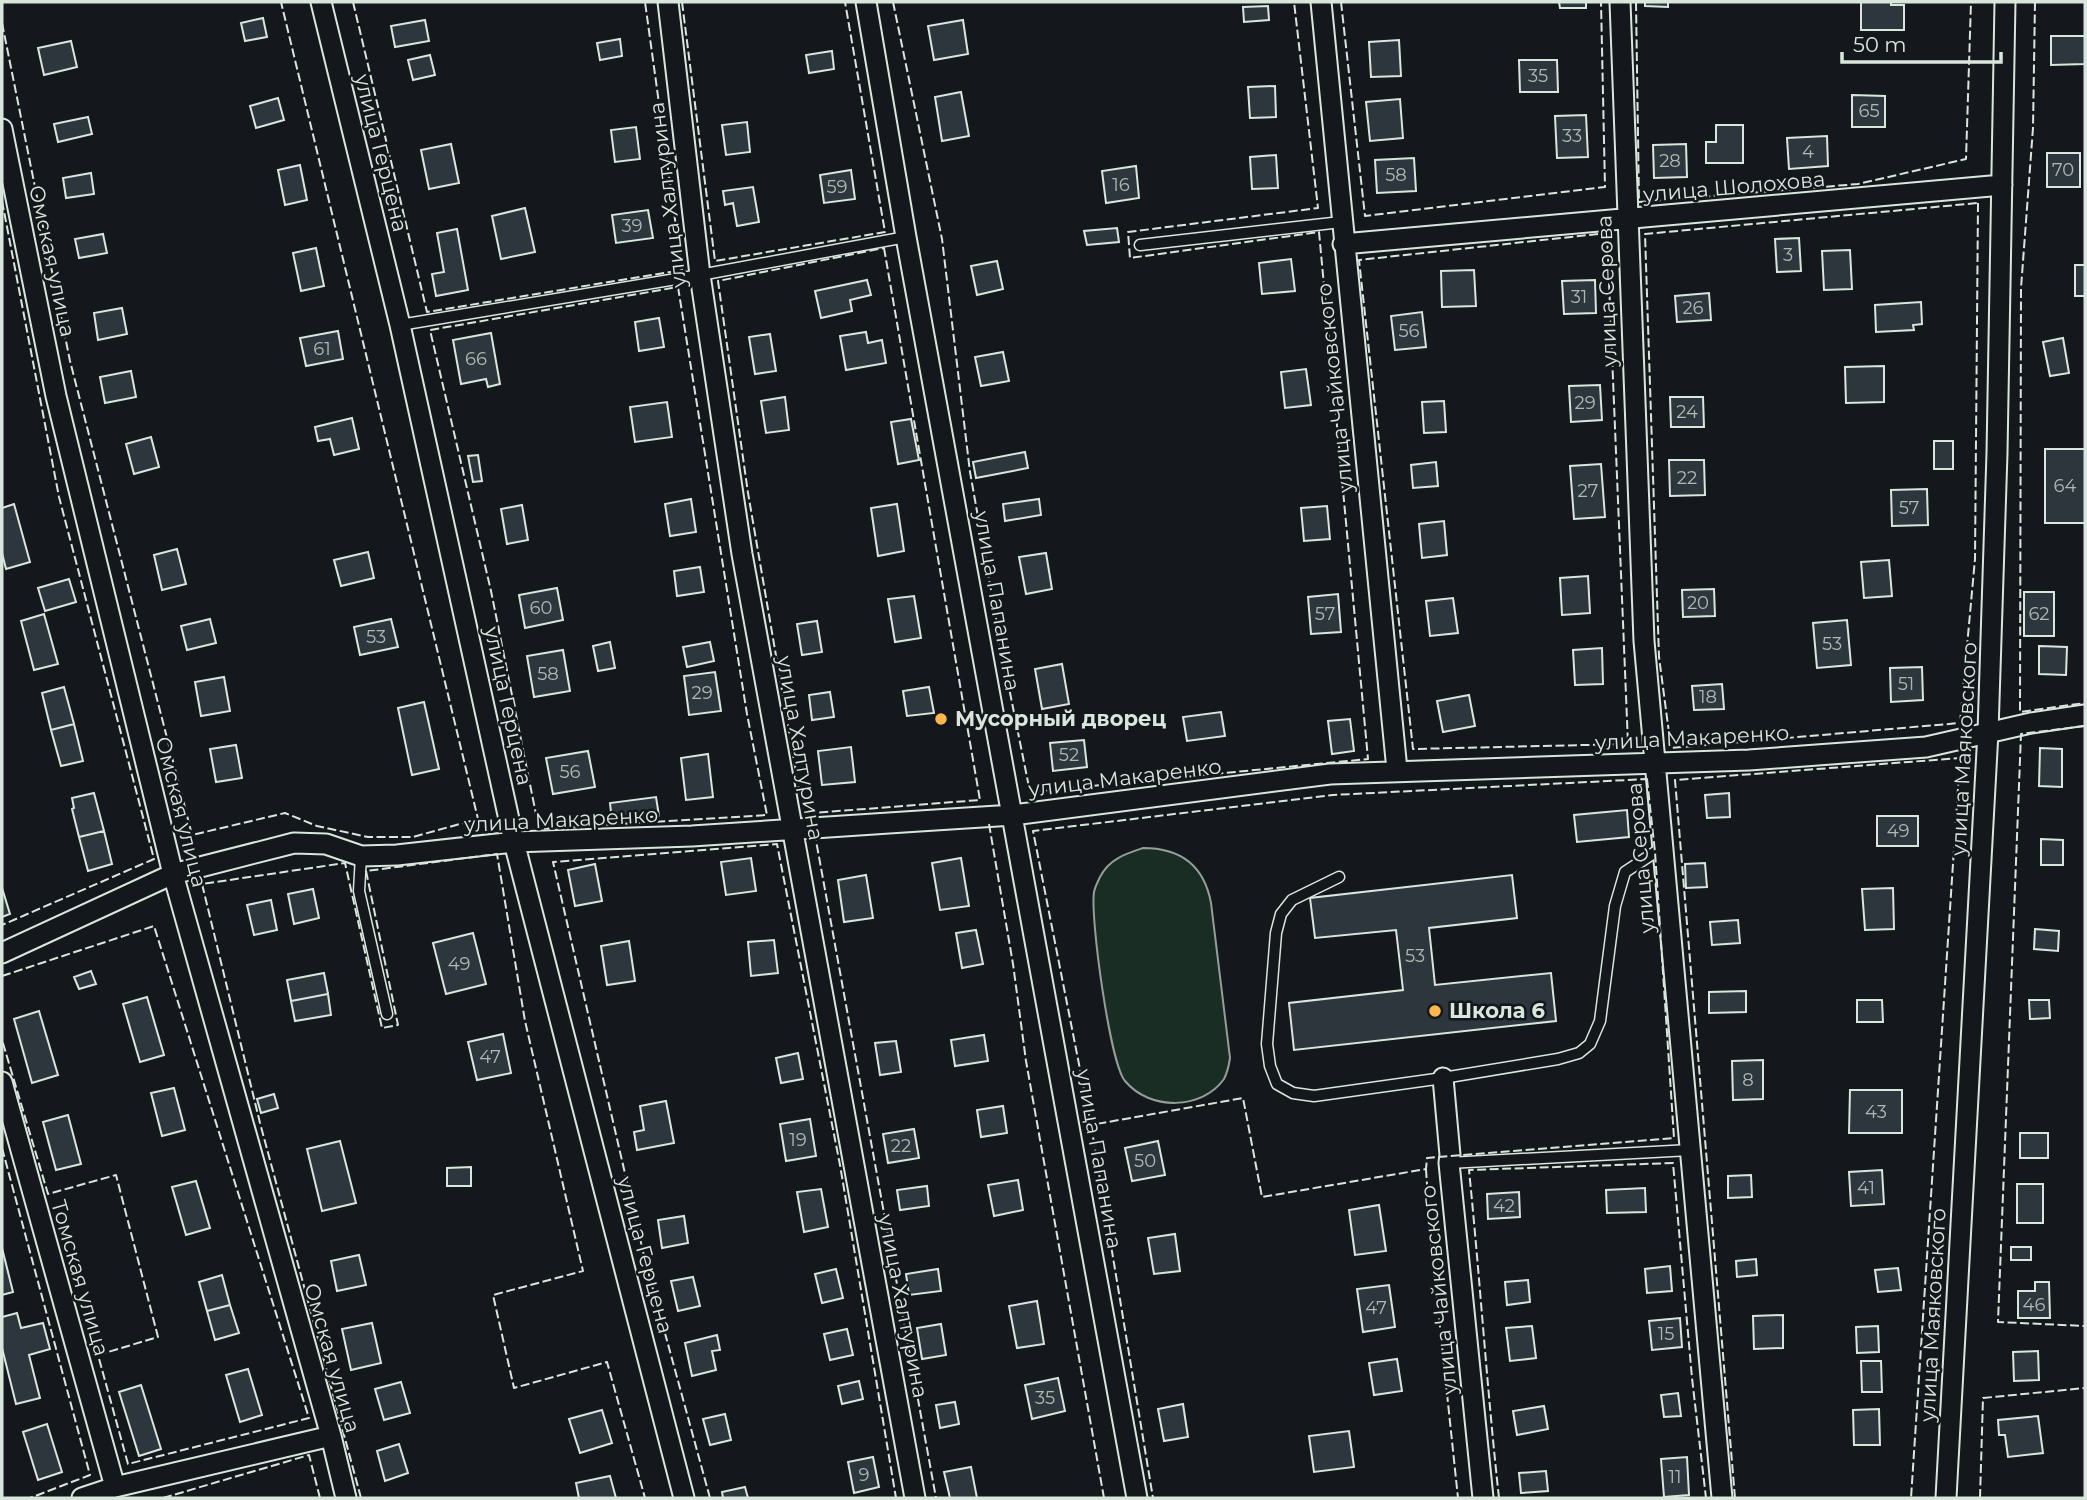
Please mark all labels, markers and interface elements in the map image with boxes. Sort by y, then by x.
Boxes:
scale bar [1842,21,2001,65]
text: 50 m [1853,32,1907,57]
house number: 35 [1528,65,1548,87]
street label: улица Герцена [350,70,413,234]
house number: 65 [1858,100,1880,122]
street label: улица Халтурина [644,101,691,290]
house number: 33 [1562,125,1582,147]
house number: 4 [1802,141,1814,163]
house number: 28 [1659,150,1681,172]
house number: 70 [2052,159,2074,181]
house number: 58 [1385,164,1407,186]
street label: улица Шолохова [1641,166,1826,207]
house number: 16 [1112,174,1130,196]
house number: 59 [826,176,848,198]
street label: Омская улица [24,183,81,339]
house number: 39 [621,215,643,237]
street label: улица Серова [1591,215,1622,368]
house number: 3 [1783,244,1793,266]
street label: улица Чайковского [1311,282,1358,495]
house number: 31 [1571,286,1587,308]
house number: 26 [1682,297,1704,319]
house number: 56 [1398,320,1420,342]
house number: 61 [313,338,331,360]
house number: 66 [465,348,487,370]
house number: 29 [1574,392,1596,414]
house number: 24 [1676,401,1698,423]
house number: 22 [1677,467,1697,489]
house number: 64 [2054,475,2077,497]
house number: 27 [1578,480,1598,502]
house number: 57 [1899,497,1919,519]
street label: улица Папанина [969,508,1026,693]
house number: 20 [1687,592,1709,614]
house number: 60 [530,597,552,619]
house number: 57 [1315,603,1335,625]
house number: 62 [2028,603,2050,625]
street label: улица Герцена [479,623,538,788]
house number: 53 [366,626,386,648]
house number: 53 [1822,633,1842,655]
street label: улица Маяковского [1945,641,1982,858]
street label: улица Халтурина [772,653,829,842]
house number: 58 [537,663,559,685]
house number: 51 [1898,673,1914,695]
house number: 29 [691,682,713,704]
house number: 18 [1699,686,1717,708]
place label: Мусорный дворец [955,706,1166,731]
marker: Мусорный дворец [933,711,949,727]
street label: улица Макаренко [1593,720,1790,755]
street label: Омская улица [151,734,212,890]
house number: 52 [1059,744,1079,766]
street label: улица Макаренко [1026,753,1223,802]
house number: 56 [559,761,581,783]
street label: улица Серова [1621,782,1660,936]
street label: улица Макаренко [462,802,659,837]
house number: 49 [1887,820,1909,842]
house number: 53 [1405,945,1425,967]
house number: 49 [448,953,470,975]
place label: Школа 6 [1449,998,1545,1023]
marker: Школа 6 [1427,1003,1443,1019]
house number: 47 [479,1046,501,1068]
street label: улица Папанина [1071,1066,1128,1251]
house number: 8 [1742,1069,1754,1091]
house number: 43 [1865,1101,1887,1123]
house number: 19 [789,1129,807,1151]
house number: 22 [891,1135,911,1157]
house number: 50 [1134,1150,1156,1172]
street label: улица Герцена [612,1173,678,1336]
house number: 41 [1857,1177,1875,1199]
street label: улица Чайковского [1415,1184,1462,1397]
house number: 42 [1493,1195,1515,1217]
street label: Томская улица [46,1197,115,1359]
street label: улица Маяковского [1914,1207,1951,1424]
street label: улица Халтурина [873,1211,934,1400]
street label: Омская улица [299,1280,366,1435]
house number: 46 [2023,1294,2045,1316]
house number: 47 [1365,1297,1387,1319]
house number: 15 [1658,1323,1674,1345]
house number: 35 [1035,1387,1055,1409]
house number: 9 [859,1464,870,1486]
house number: 11 [1669,1466,1682,1488]

